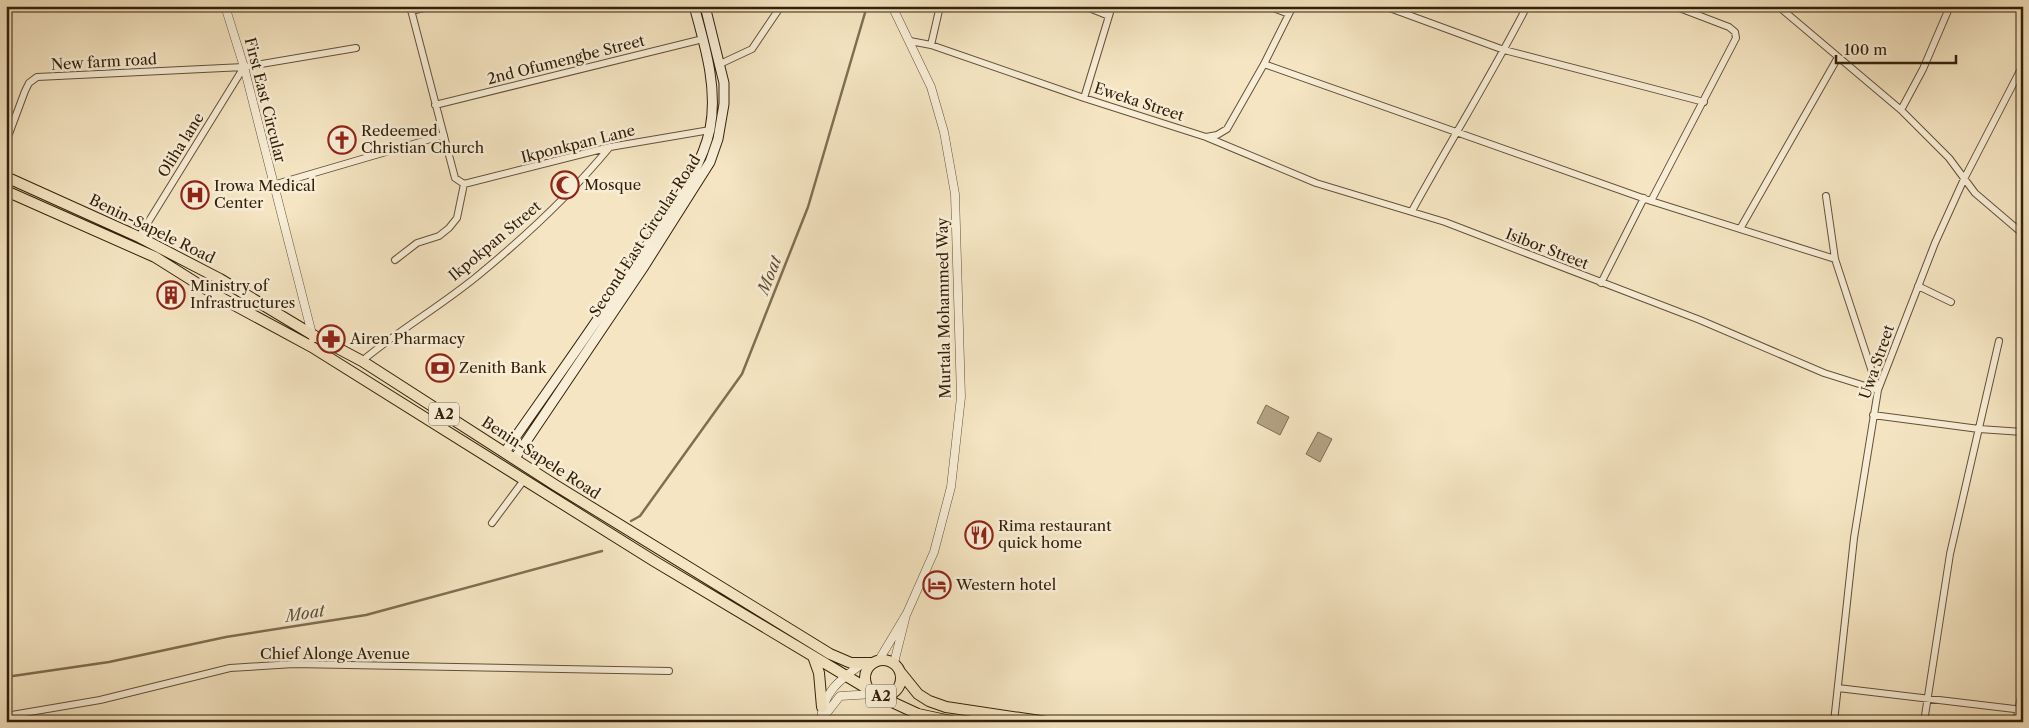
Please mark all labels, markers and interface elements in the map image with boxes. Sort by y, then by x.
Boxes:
street label: 2nd Ofumengbe Street [485,31,647,88]
scale bar [1836,32,1956,64]
street label: First East Circular [241,35,290,165]
text: 100 m [1844,40,1887,59]
street label: New farm road [51,49,157,74]
street label: Eweka Street [1092,78,1187,125]
street label: Oliha lane [153,109,208,181]
street label: Ikponkpan Lane [519,120,637,167]
place label: Redeemed Christian Church [361,121,485,157]
church icon: Redeemed Christian Church [327,125,357,155]
street label: Second East Circular Road [585,151,704,321]
mosque icon: Mosque [550,170,580,200]
place label: Mosque [584,175,641,194]
place label: Irowa Medical Center [214,176,316,212]
hospital icon: Irowa Medical Center [180,180,210,210]
street label: Benin-Sapele Road [86,190,218,267]
street label: Ikpokpan Street [445,196,545,285]
street label: Murtala Mohammed Way [932,217,955,399]
street label: Isibor Street [1503,224,1592,273]
water label: Moat [752,252,786,299]
place label: Ministry of Infrastructures [190,276,295,312]
building icon: Ministry of Infrastructures [156,280,186,310]
street label: Uwa Street [1855,321,1898,402]
pharmacy icon: Airen Pharmacy [316,324,346,354]
place label: Airen Pharmacy [349,329,466,348]
bank icon: Zenith Bank [425,353,455,383]
place label: Zenith Bank [459,358,548,377]
road number: A2 [429,402,459,426]
street label: Benin-Sapele Road [478,412,604,503]
place label: Rima restaurant quick home [998,516,1112,552]
restaurant icon: Rima restaurant quick home [964,520,994,550]
hotel icon: Western hotel [922,570,952,600]
place label: Western hotel [955,575,1057,594]
water label: Moat [282,600,327,626]
street label: Chief Alonge Avenue [260,644,410,663]
road number: A2 [866,684,896,708]

